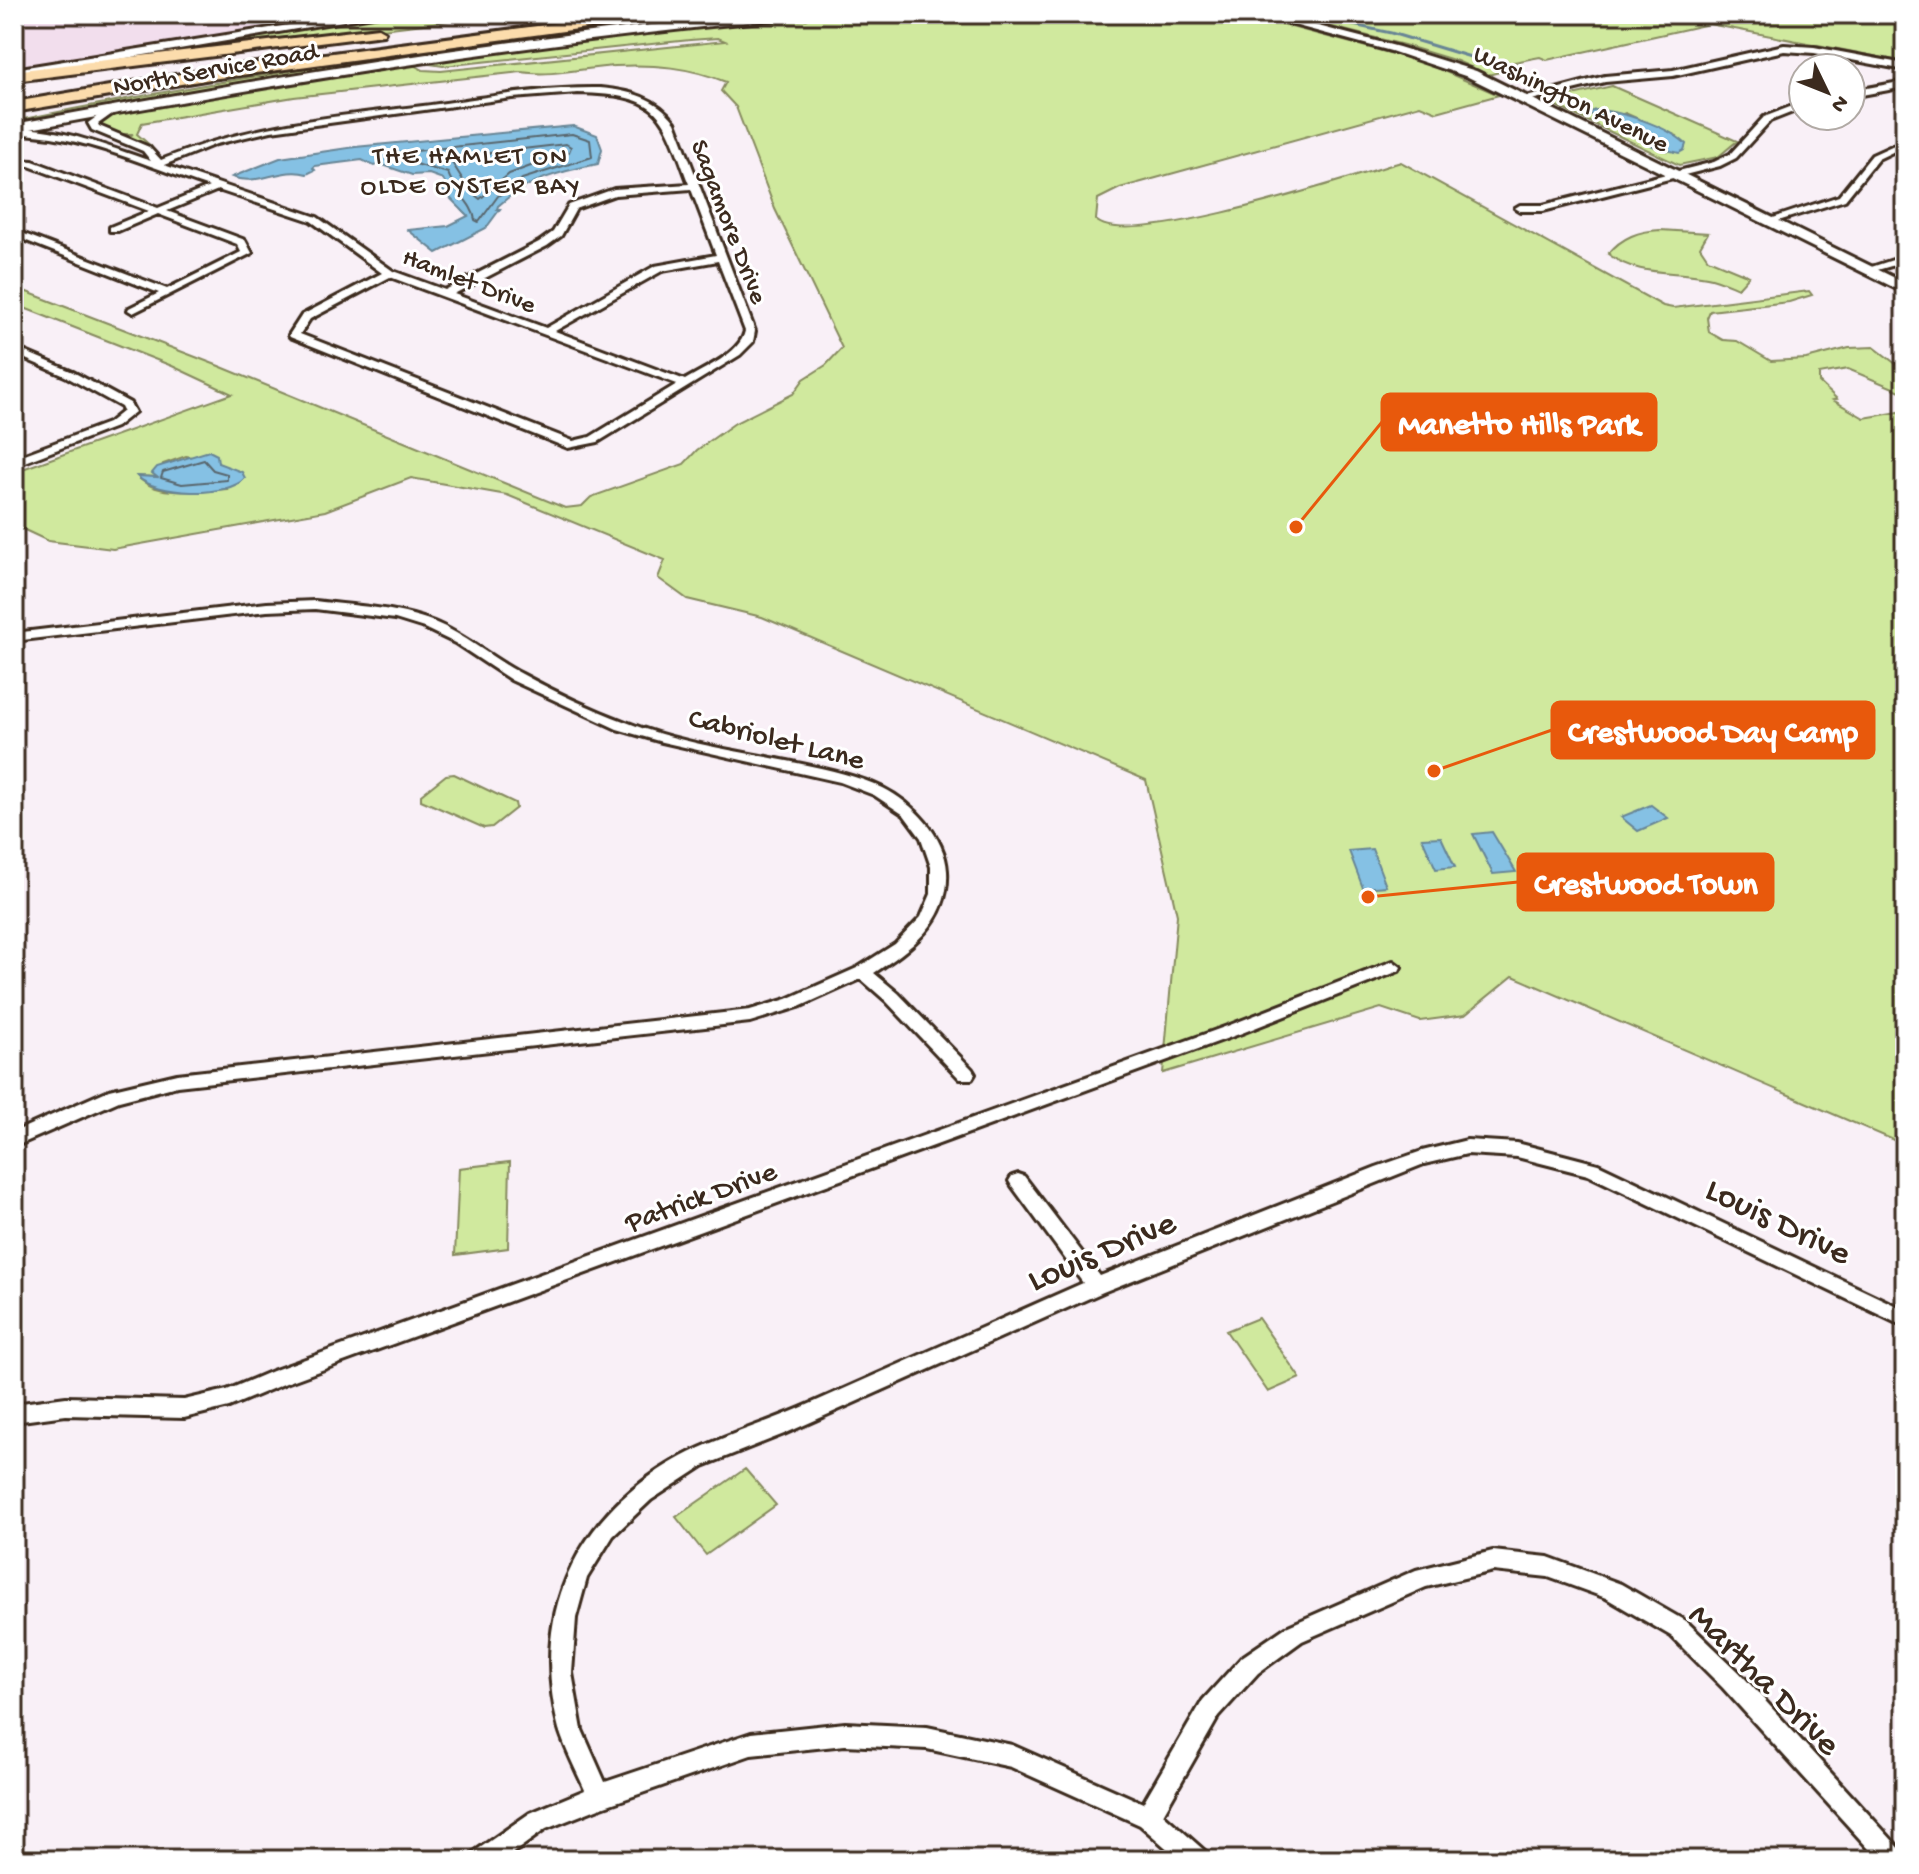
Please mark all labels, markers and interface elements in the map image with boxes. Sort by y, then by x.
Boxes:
street label: North Service Road [111,38,322,105]
street label: Washington Avenue [1467,40,1673,162]
north arrow [1787,52,1867,132]
text: N [1824,89,1853,117]
street label: Sagamore Drive [681,136,772,310]
district label: THE HAMLET ON OLDE OYSTER BAY [361,143,581,204]
street label: Hamlet Drive [397,244,540,323]
callout: Manetto Hills Park [1382,394,1656,450]
text: Manetto Hills Park [1398,408,1644,446]
callout: Crestwood Day Camp [1552,702,1874,758]
street label: Cabriolet Lane [684,703,868,780]
text: Crestwood Day Camp [1568,716,1858,754]
callout: Crestwood Town [1518,854,1773,910]
text: Crestwood Town [1534,868,1758,906]
street label: Patrick Drive [620,1155,783,1243]
street label: Louis Drive [1697,1170,1857,1278]
street label: Louis Drive [1022,1203,1183,1304]
street label: Martha Drive [1677,1596,1848,1767]

